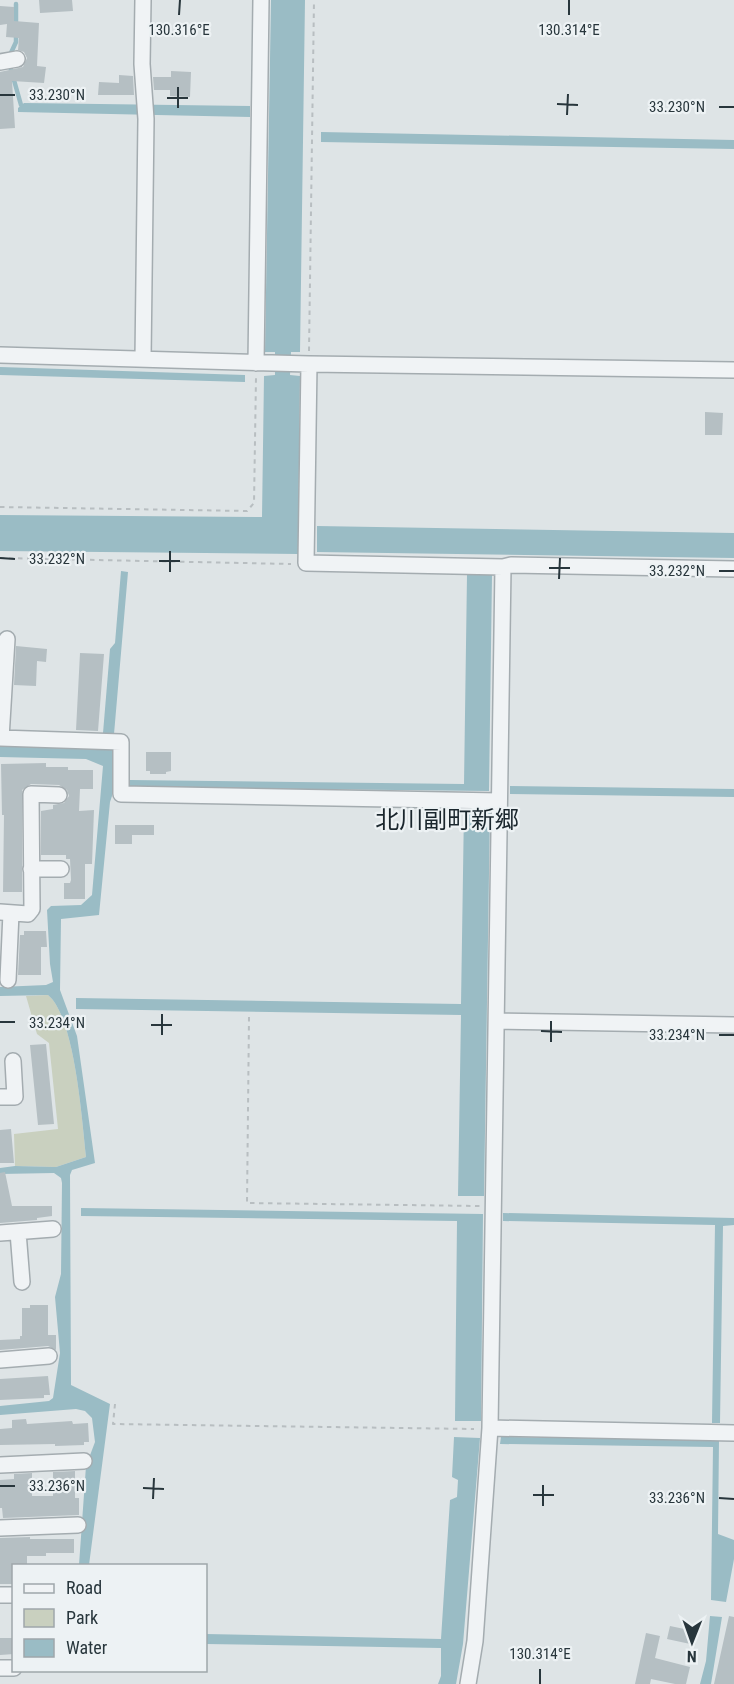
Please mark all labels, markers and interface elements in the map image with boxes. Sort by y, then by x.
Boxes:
text: 130.316°E [148,21,210,39]
text: 130.314°E [538,21,600,39]
text: 33.230°N [29,86,85,104]
text: 33.230°N [649,98,705,116]
text: 33.232°N [29,550,85,568]
text: 33.232°N [649,562,705,580]
district label: 北川副町新郷 [375,806,519,834]
text: 33.234°N [29,1014,85,1032]
text: 33.234°N [649,1026,705,1044]
text: 33.236°N [29,1477,85,1495]
text: 33.236°N [649,1489,705,1507]
legend [12,1564,207,1672]
text: Road [66,1577,102,1598]
text: Park [66,1607,98,1628]
north arrow [662,1612,722,1672]
text: Water [66,1637,108,1658]
text: 130.314°E [509,1645,571,1663]
text: N [687,1647,697,1666]

